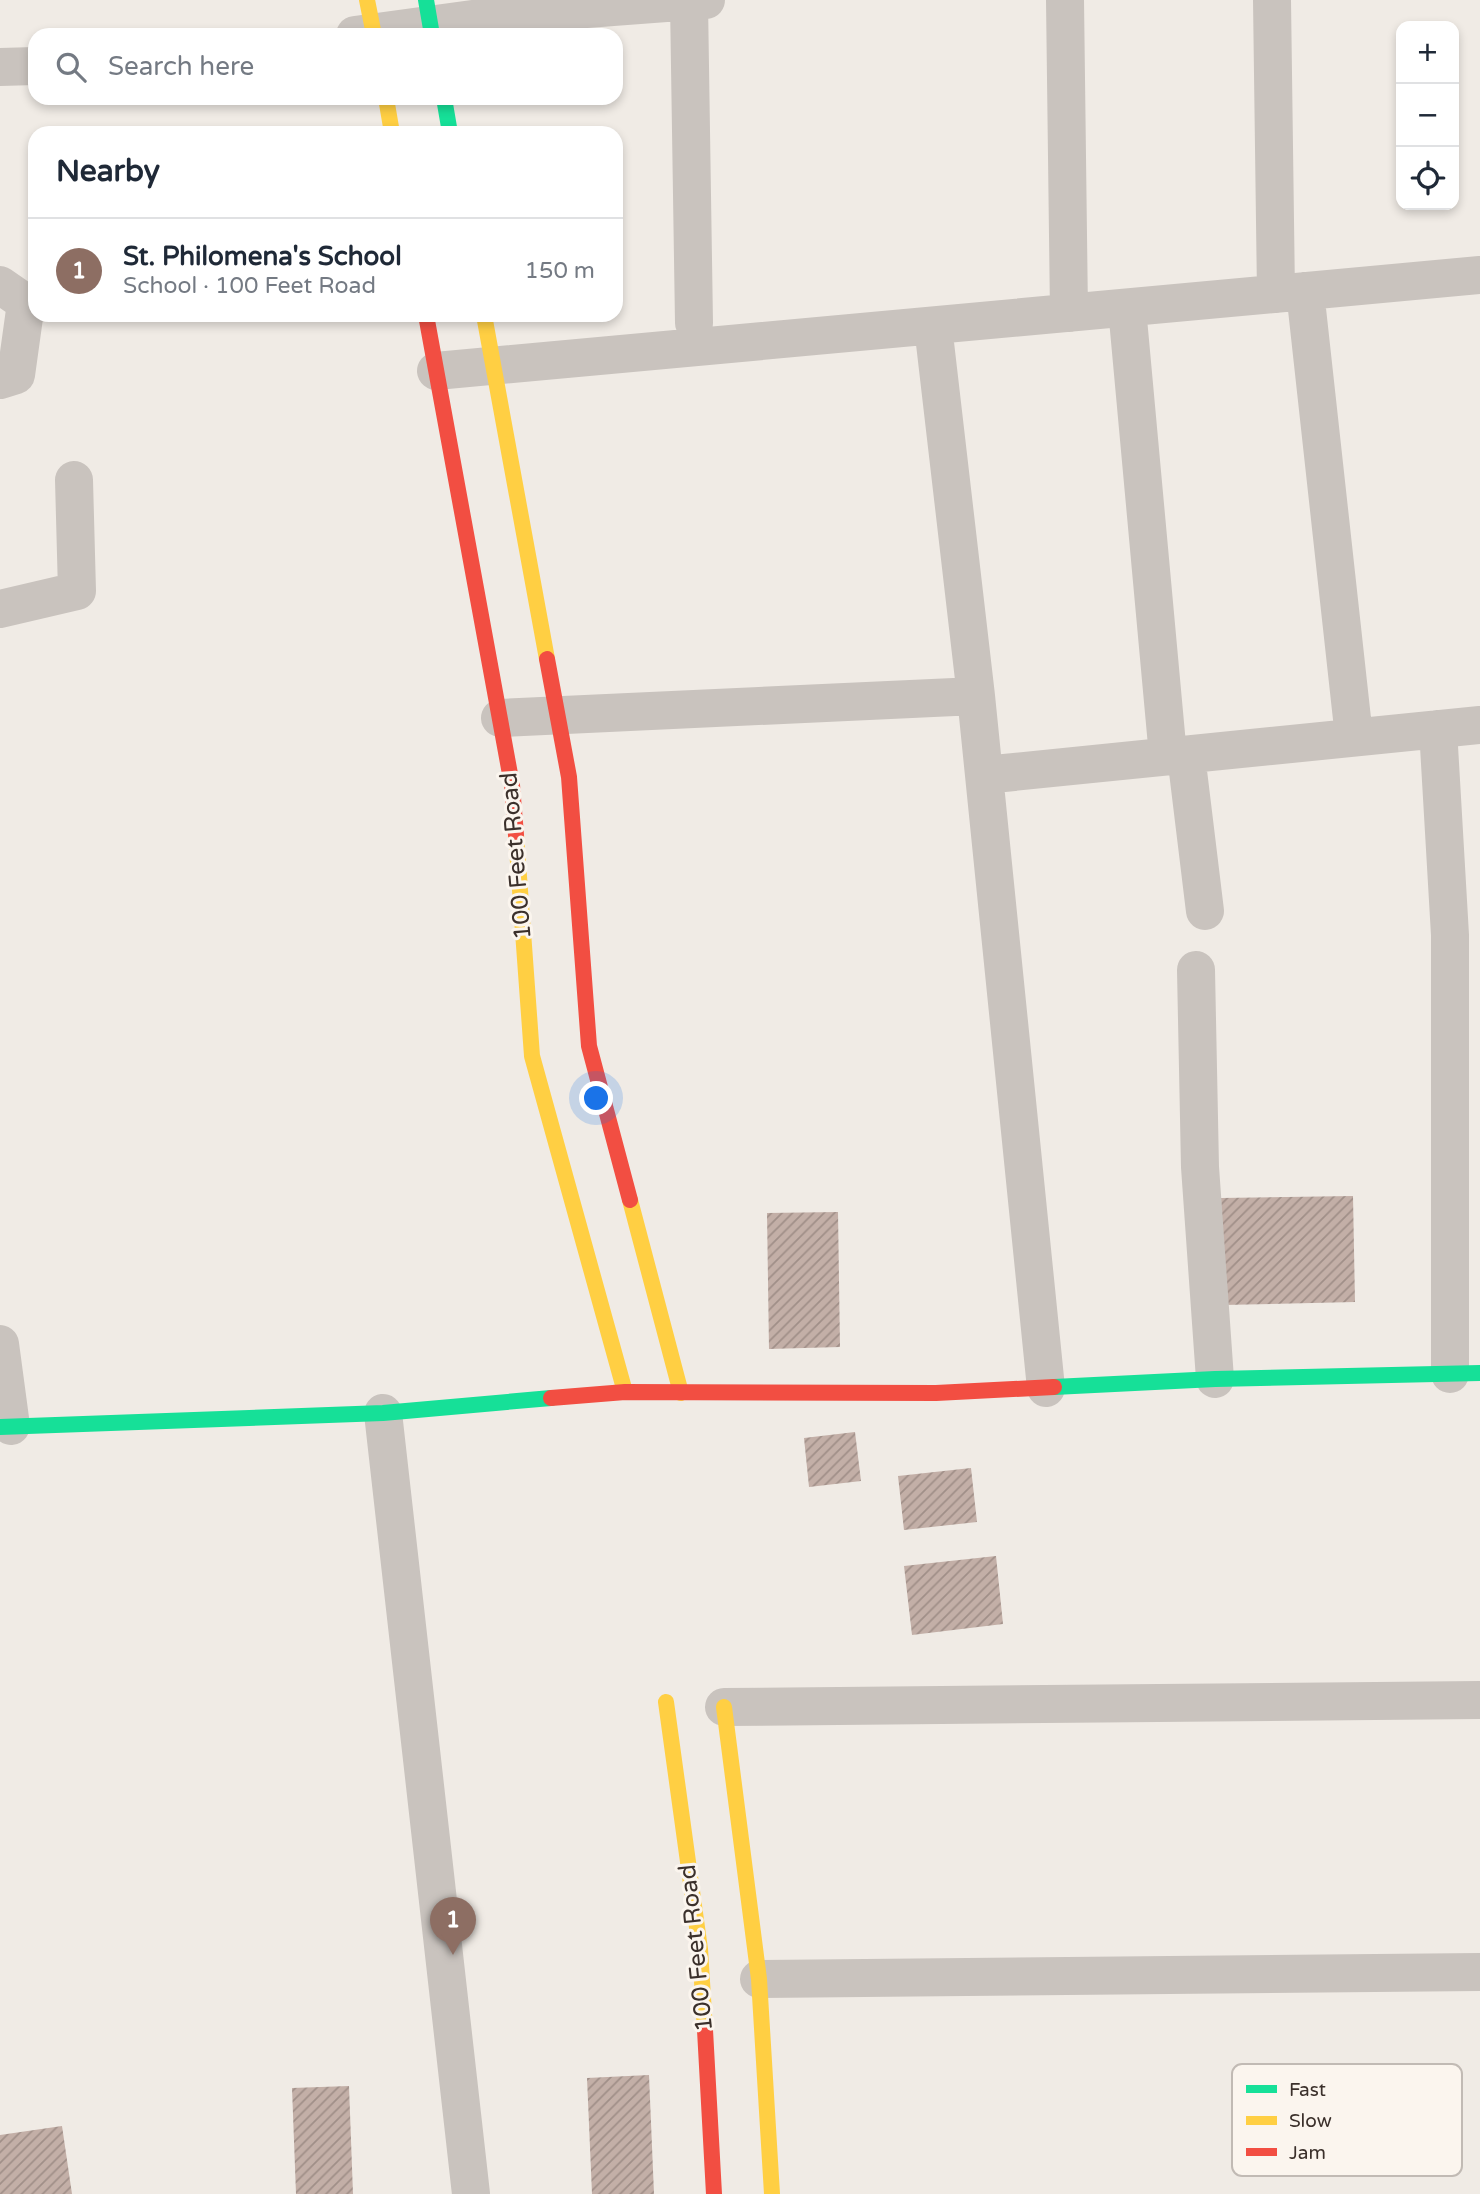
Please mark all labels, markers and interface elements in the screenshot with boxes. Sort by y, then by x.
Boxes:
map controls [1396,21,1459,210]
button: + [1396,21,1459,84]
search box [28,28,623,105]
icon: search [52,48,90,86]
text: Search here [108,51,254,82]
button: − [1396,84,1459,147]
button: locate [1396,147,1459,210]
text: Nearby [56,153,160,190]
text: St. Philomena's School [123,241,402,272]
text: 1 [72,257,86,285]
text: 150 m [525,257,595,285]
text: School · 100 Feet Road [123,272,376,300]
street label: 100 Feet Road [494,771,538,941]
your location [579,1081,613,1115]
street label: 100 Feet Road [673,1863,719,2033]
pin: 1 [430,1897,476,1955]
legend [1232,2064,1462,2176]
text: Fast [1289,2079,1326,2101]
text: Slow [1289,2110,1332,2132]
text: Jam [1289,2142,1326,2164]

